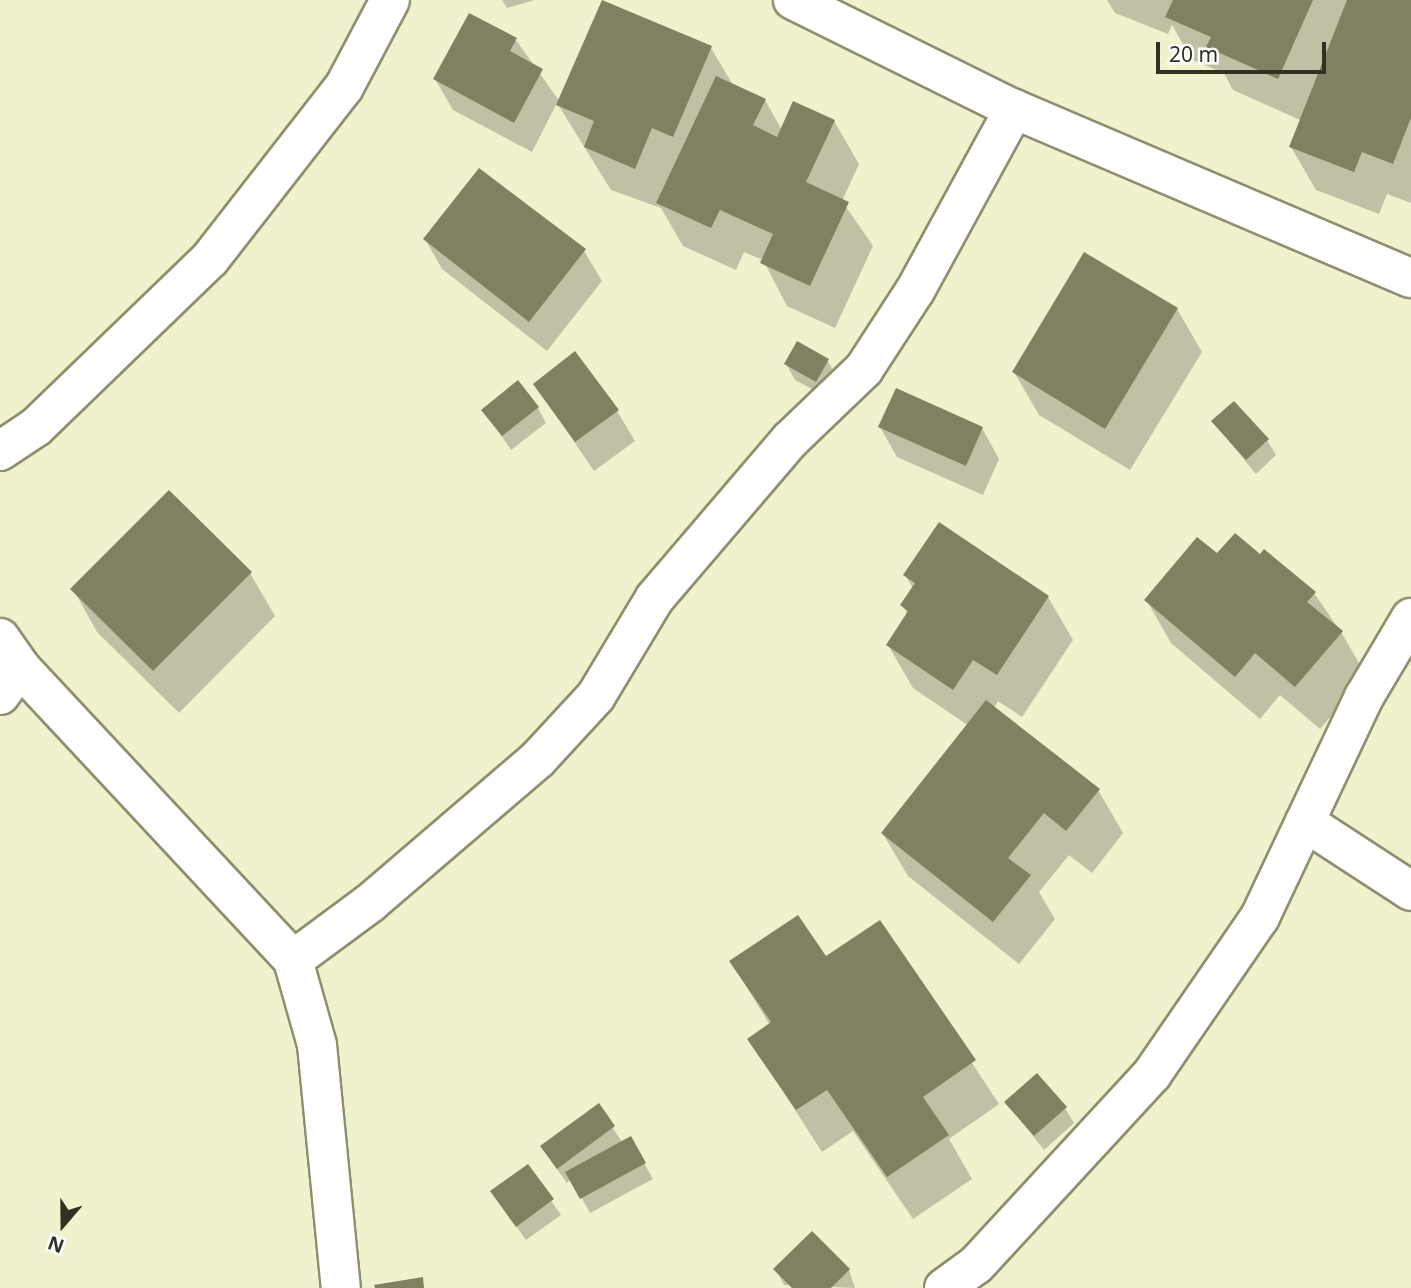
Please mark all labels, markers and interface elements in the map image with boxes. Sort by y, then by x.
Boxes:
scale bar [1159,28,1329,72]
text: 20 m [1169,40,1218,68]
north arrow [28,1190,98,1260]
text: N [44,1230,68,1260]

